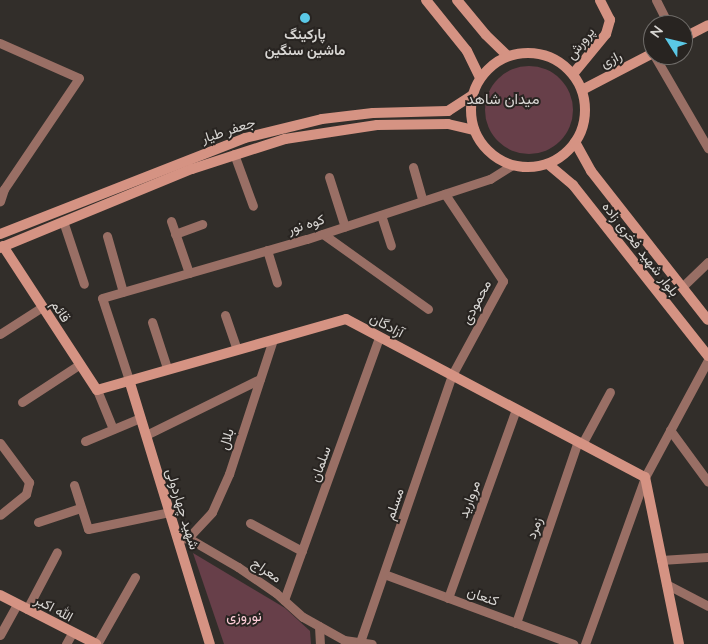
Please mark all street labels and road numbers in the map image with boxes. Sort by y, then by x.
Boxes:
street label: پرورش [562,23,598,63]
street label: رازی [597,47,625,71]
street label: جعفر طیار [199,113,257,147]
street label: بلوار شهید فخری زاده [599,198,683,300]
street label: کوه نور [286,210,326,238]
street label: محمودی [457,277,495,327]
street label: قائم [48,297,74,325]
street label: آزادگان [367,309,407,341]
street label: بلال [215,426,237,452]
street label: سلمان [306,444,334,484]
street label: شهید چهاردولی [163,466,203,552]
street label: مروارید [454,478,484,520]
street label: مسلم [381,486,407,522]
street label: زمرد [522,515,546,541]
street label: معراج [249,554,285,586]
street label: کنعان [465,583,501,609]
street label: الله اکبر [32,591,76,625]

